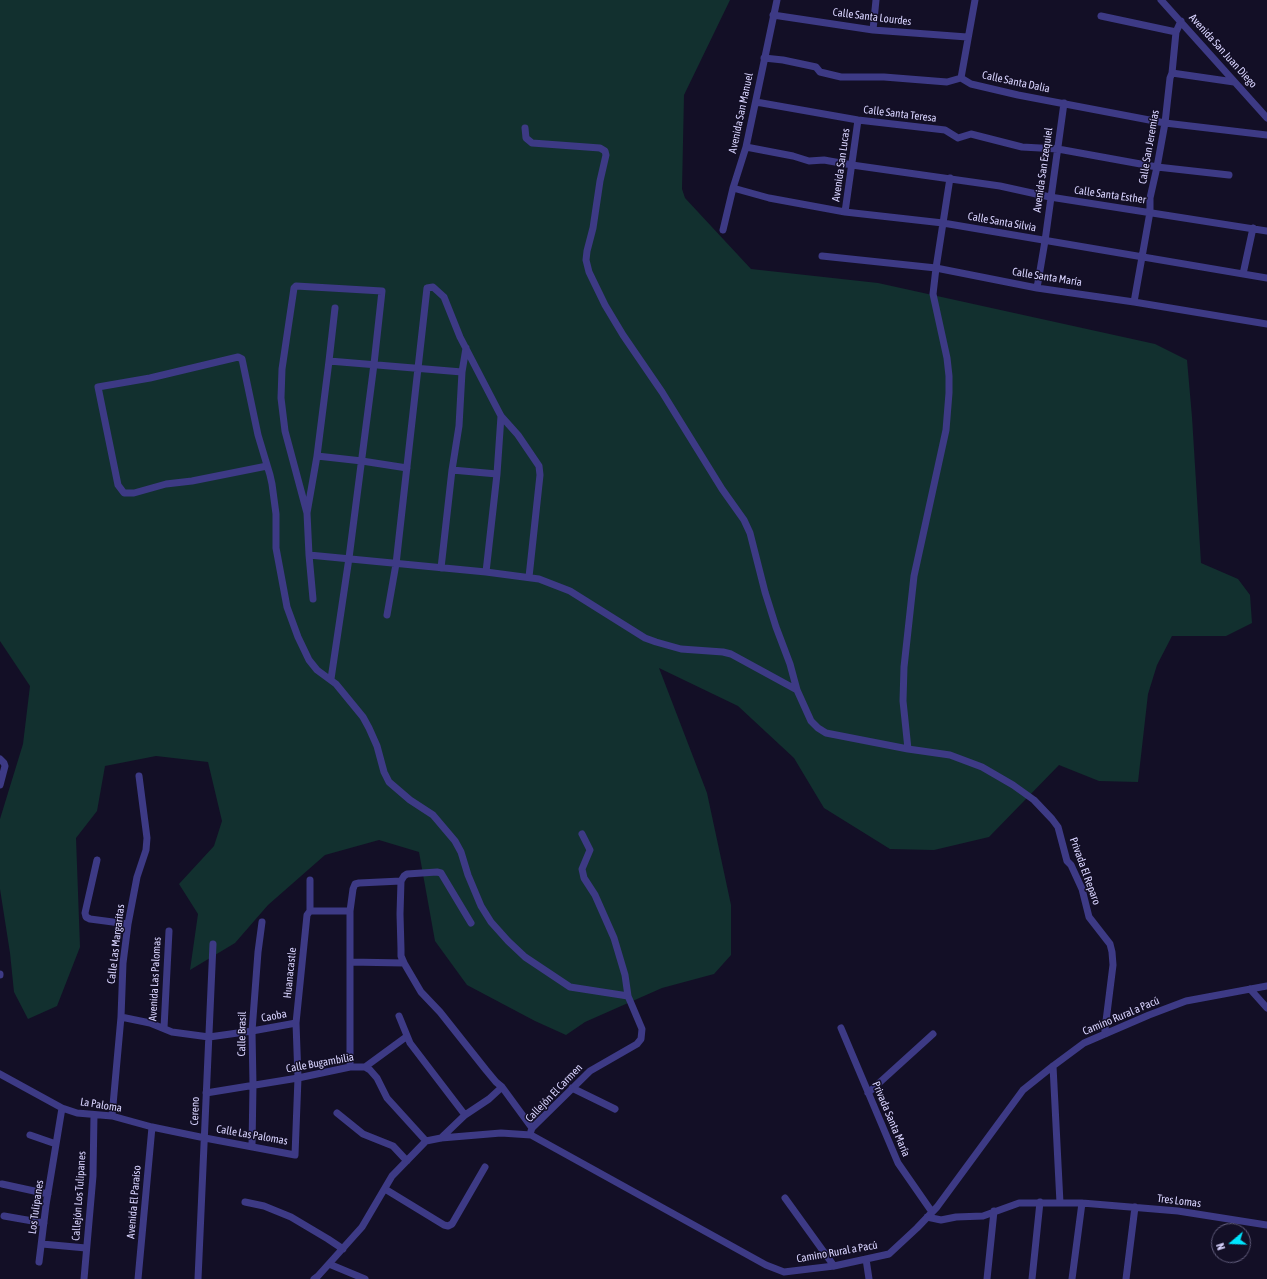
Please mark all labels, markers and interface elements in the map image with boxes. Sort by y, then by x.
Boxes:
street label: Calle Santa Lourdes [832,6,912,28]
street label: Avenida San Juan Diego [1186,11,1260,91]
street label: Calle Santa Dalia [981,68,1051,96]
street label: Avenida San Manuel [726,71,756,155]
street label: Calle Santa Teresa [863,103,937,125]
street label: Calle San Jeremías [1136,109,1162,185]
street label: Avenida San Ezequiel [1031,127,1055,213]
street label: Avenida San Lucas [829,128,853,202]
street label: Calle Santa Esther [1073,183,1147,207]
street label: Calle Santa Silvia [967,209,1037,235]
street label: Calle Santa María [1011,265,1083,289]
street label: Privada El Reparo [1067,835,1103,907]
street label: Calle Las Margaritas [105,903,127,985]
street label: Avenida Las Palomas [146,936,164,1022]
street label: Huanacastle [281,947,299,999]
street label: Camino Rural a Pacú [1081,994,1161,1038]
street label: Caoba [260,1007,288,1025]
street label: Calle Brasil [235,1011,249,1057]
street label: Calle Bugambilia [285,1051,355,1075]
street label: Callejón El Carmen [523,1061,585,1125]
street label: Privada Santa María [869,1079,913,1159]
street label: La Paloma [79,1095,123,1115]
street label: Cereno [188,1096,202,1126]
street label: Calle Las Palomas [215,1122,289,1148]
street label: Callejón Los Tulipanes [69,1151,89,1241]
street label: Avenida El Paraíso [124,1165,144,1239]
street label: Los Tulipanes [26,1179,46,1235]
street label: Tres Lomas [1156,1192,1202,1210]
north arrow [1211,1223,1251,1263]
street label: Camino Rural a Pacú [795,1238,879,1266]
text: N [1214,1242,1227,1252]

